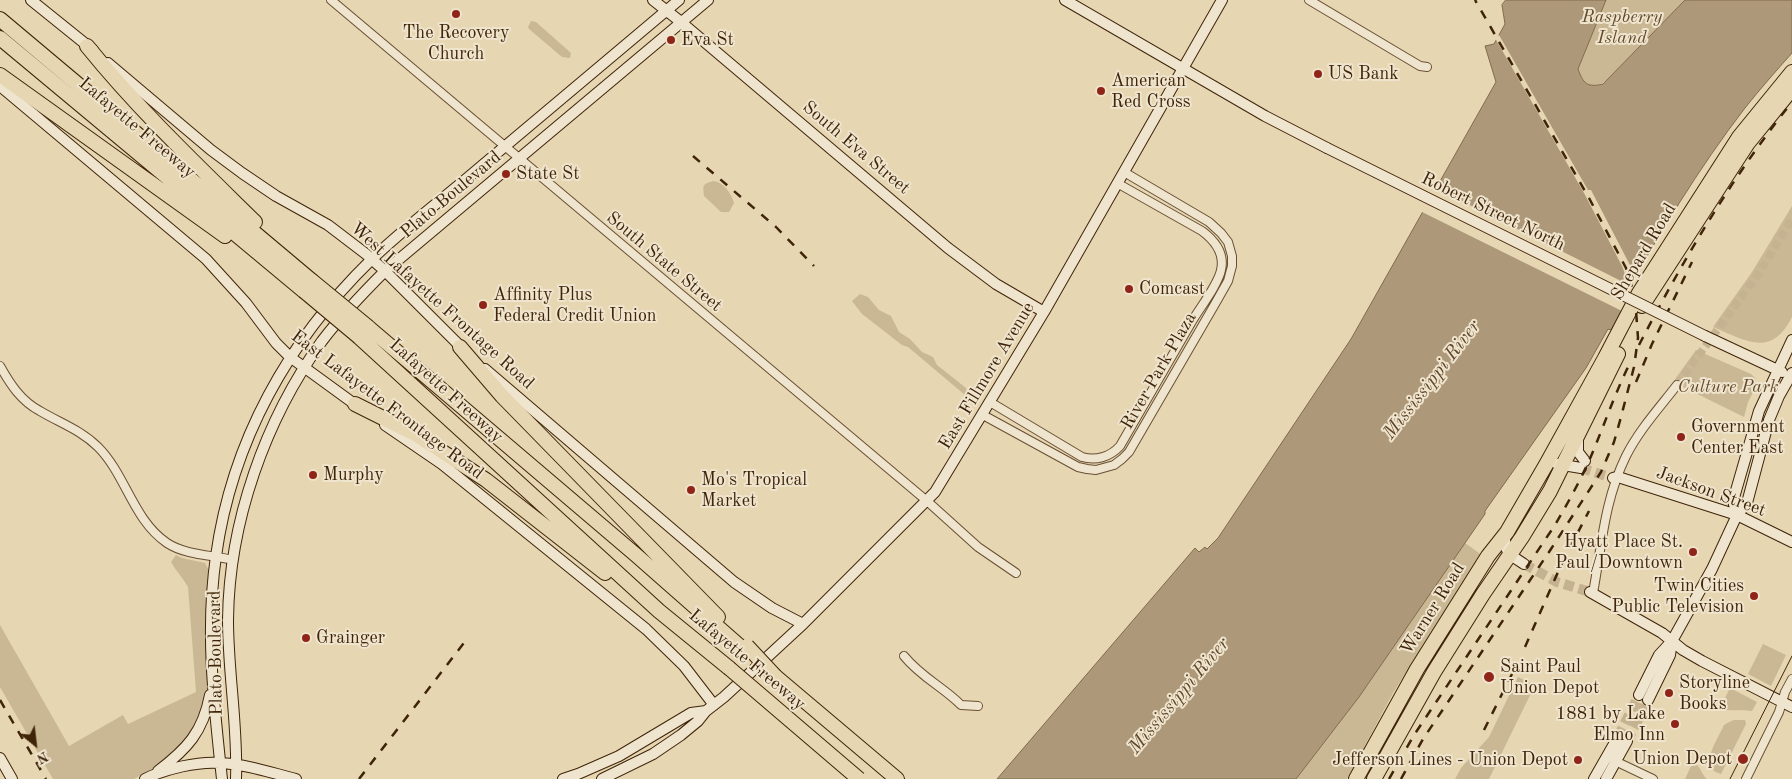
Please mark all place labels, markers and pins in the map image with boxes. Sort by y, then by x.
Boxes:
marker: The Recovery Church [450,8,462,20]
place label: The Recovery Church [402,22,510,64]
place label: Eva St [681,29,734,51]
marker: Eva St [665,34,677,46]
place label: US Bank [1328,63,1399,85]
marker: US Bank [1312,68,1324,80]
place label: American Red Cross [1111,70,1191,112]
marker: American Red Cross [1095,85,1107,97]
place label: State St [516,163,579,185]
marker: State St [500,168,512,180]
place label: Comcast [1139,278,1205,300]
marker: Comcast [1123,283,1135,295]
place label: Affinity Plus Federal Credit Union [493,284,657,326]
marker: Affinity Plus Federal Credit Union [477,299,489,311]
place label: Government Center East [1691,416,1785,458]
marker: Government Center East [1675,431,1687,443]
place label: Murphy [323,464,384,486]
marker: Murphy [307,469,319,481]
place label: Mo's Tropical Market [701,469,807,512]
marker: Mo's Tropical Market [685,484,697,496]
place label: Hyatt Place St. Paul/Downtown [1555,531,1683,574]
marker: Hyatt Place St. Paul/Downtown [1687,546,1699,558]
place label: Twin Cities Public Television [1612,575,1744,618]
marker: Twin Cities Public Television [1748,590,1760,602]
place label: Grainger [316,627,385,649]
marker: Grainger [300,632,312,644]
place label: Saint Paul Union Depot [1500,656,1599,699]
marker: Saint Paul Union Depot [1482,670,1496,684]
place label: Storyline Books [1679,672,1750,714]
marker: Storyline Books [1663,687,1675,699]
place label: 1881 by Lake Elmo Inn [1556,703,1665,746]
marker: 1881 by Lake Elmo Inn [1669,718,1681,730]
place label: Union Depot [1633,748,1732,770]
place label: Jefferson Lines - Union Depot [1332,749,1568,771]
marker: Union Depot [1736,752,1750,766]
marker: Jefferson Lines - Union Depot [1572,754,1584,766]

